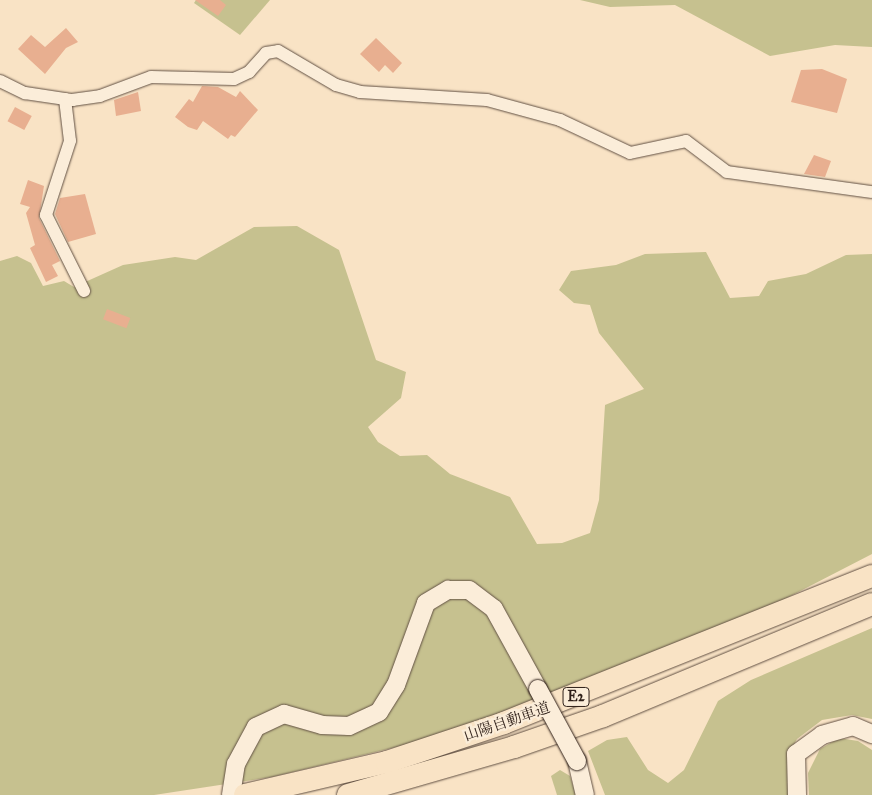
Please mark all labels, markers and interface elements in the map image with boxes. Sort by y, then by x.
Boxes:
road number: E2 [562,686,590,709]
street label: 山陽自動車道 [462,699,552,745]

